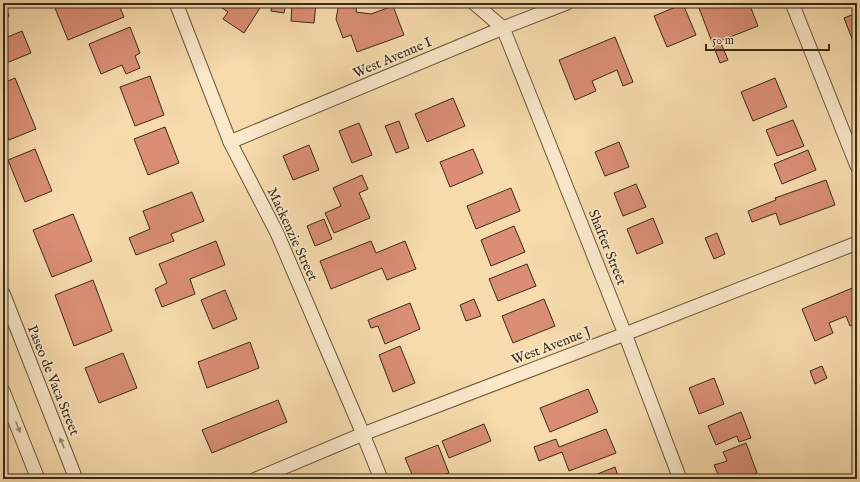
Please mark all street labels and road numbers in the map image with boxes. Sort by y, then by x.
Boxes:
street label: West Avenue I [350,33,434,83]
street label: Mackenzie Street [263,185,322,284]
street label: Shafter Street [584,207,630,288]
street label: West Avenue J [509,322,594,369]
street label: Paseo de Vaca Street [23,323,83,438]

